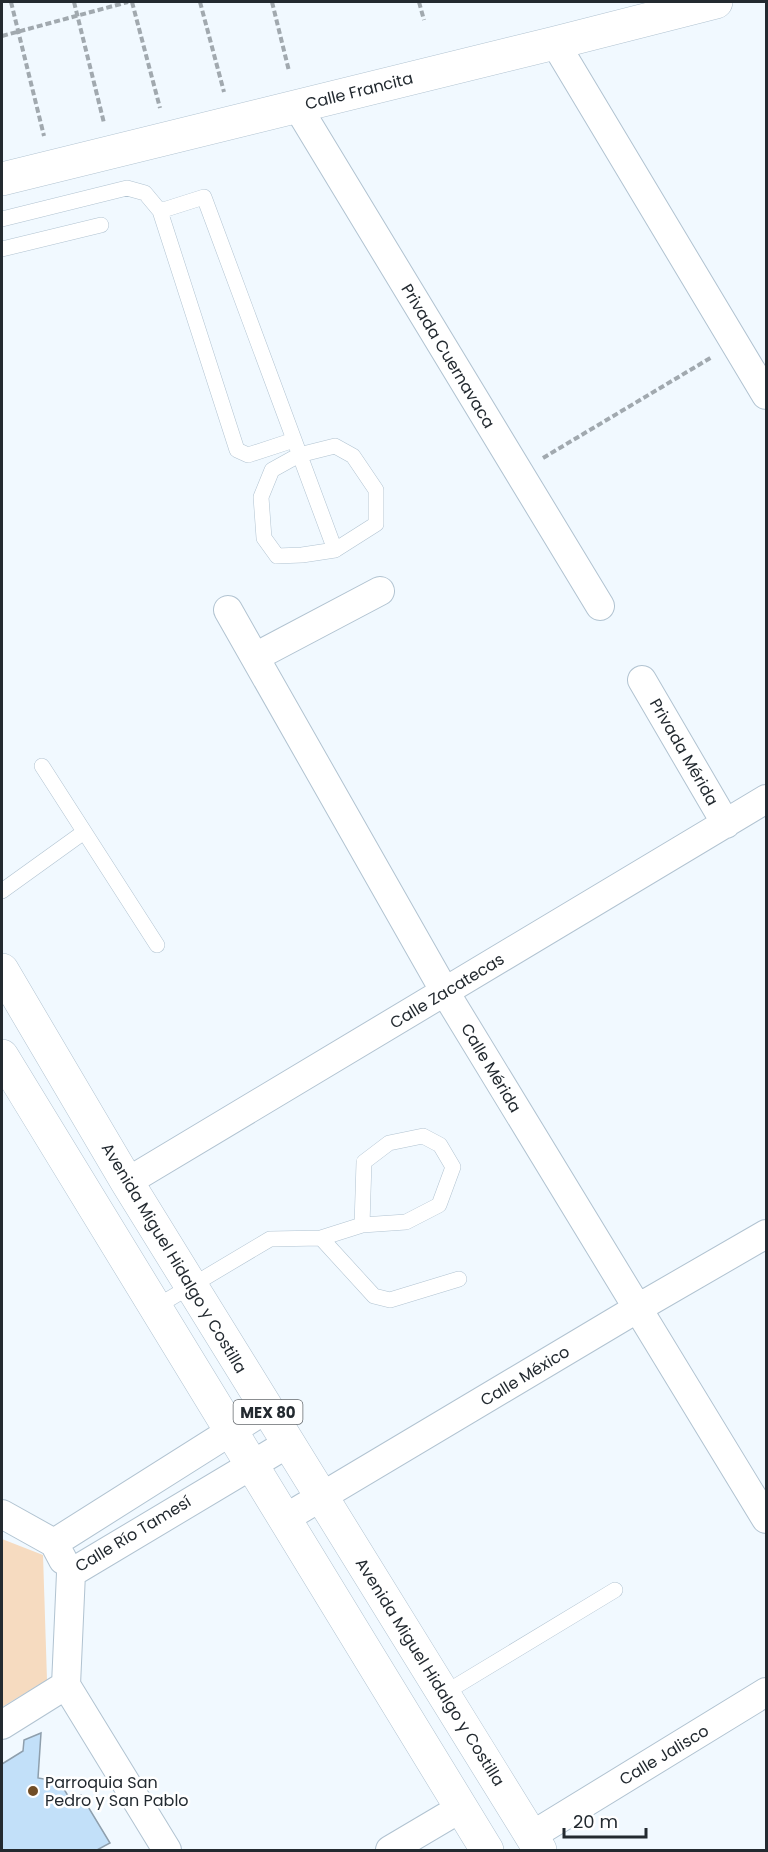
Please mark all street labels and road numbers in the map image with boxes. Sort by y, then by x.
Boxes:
street label: Calle Francita [303,66,415,116]
street label: Privada Cuernavaca [396,279,500,433]
street label: Privada Mérida [644,694,724,810]
street label: Calle Zacatecas [385,948,509,1034]
street label: Calle Mérida [455,1019,527,1117]
street label: Avenida Miguel Hidalgo y Costilla [96,1138,252,1378]
street label: Calle México [476,1340,574,1412]
road number: MEX 80 [234,1400,302,1424]
street label: Calle Río Tamesí [71,1490,195,1578]
street label: Avenida Miguel Hidalgo y Costilla [350,1553,510,1791]
street label: Calle Jalisco [615,1719,713,1791]

